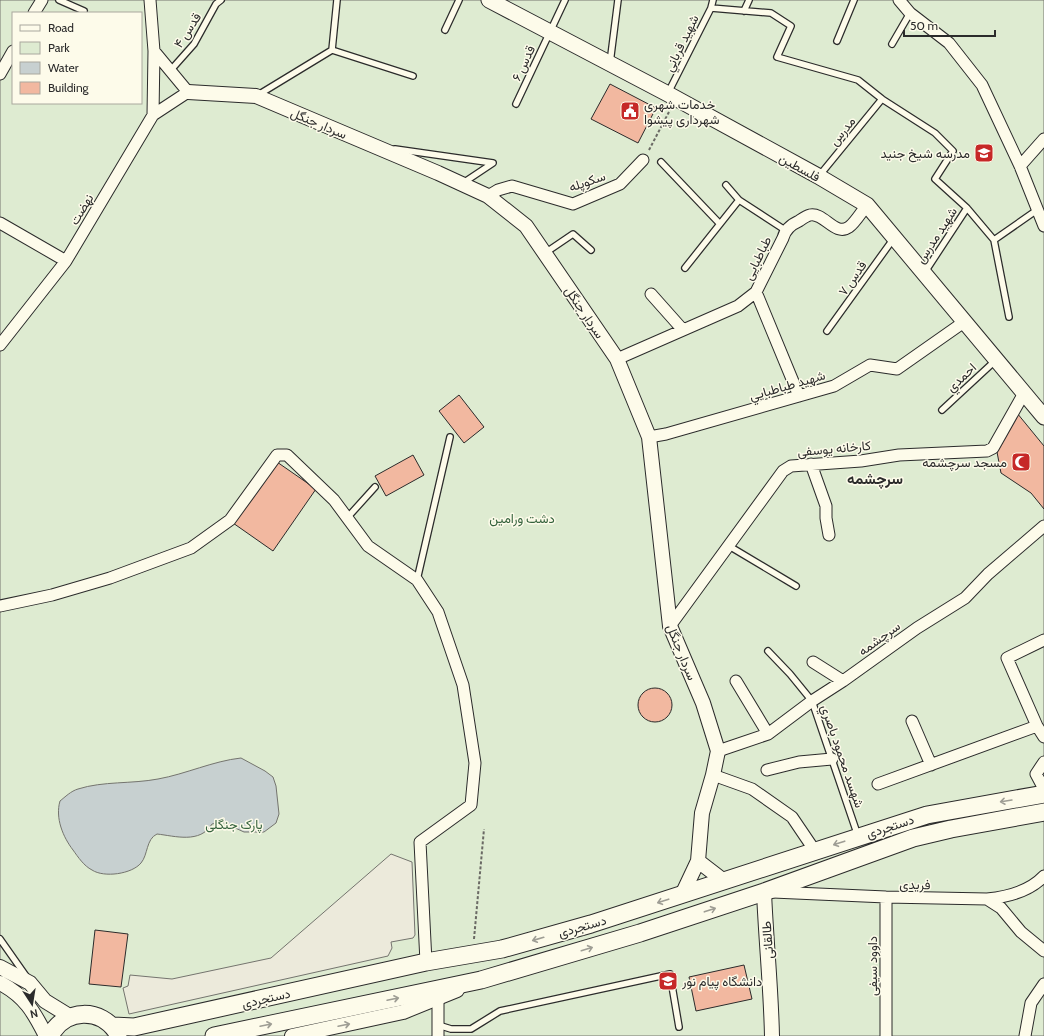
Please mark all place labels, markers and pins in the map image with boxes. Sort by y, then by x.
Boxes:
place label: خدمات شهری شهرداری پیشوا [644,96,720,129]
public building icon: خدمات شهری شهرداری پیشوا [619,100,641,122]
school or university icon: مدرسه شیخ جنید [973,142,995,164]
place label: مدرسه شیخ جنید [881,145,970,163]
mosque icon: مسجد سرچشمه [1010,451,1032,473]
place label: مسجد سرچشمه [922,454,1007,472]
school or university icon: دانشگاه پیام نور [657,970,679,992]
place label: دانشگاه پیام نور [681,973,762,991]

